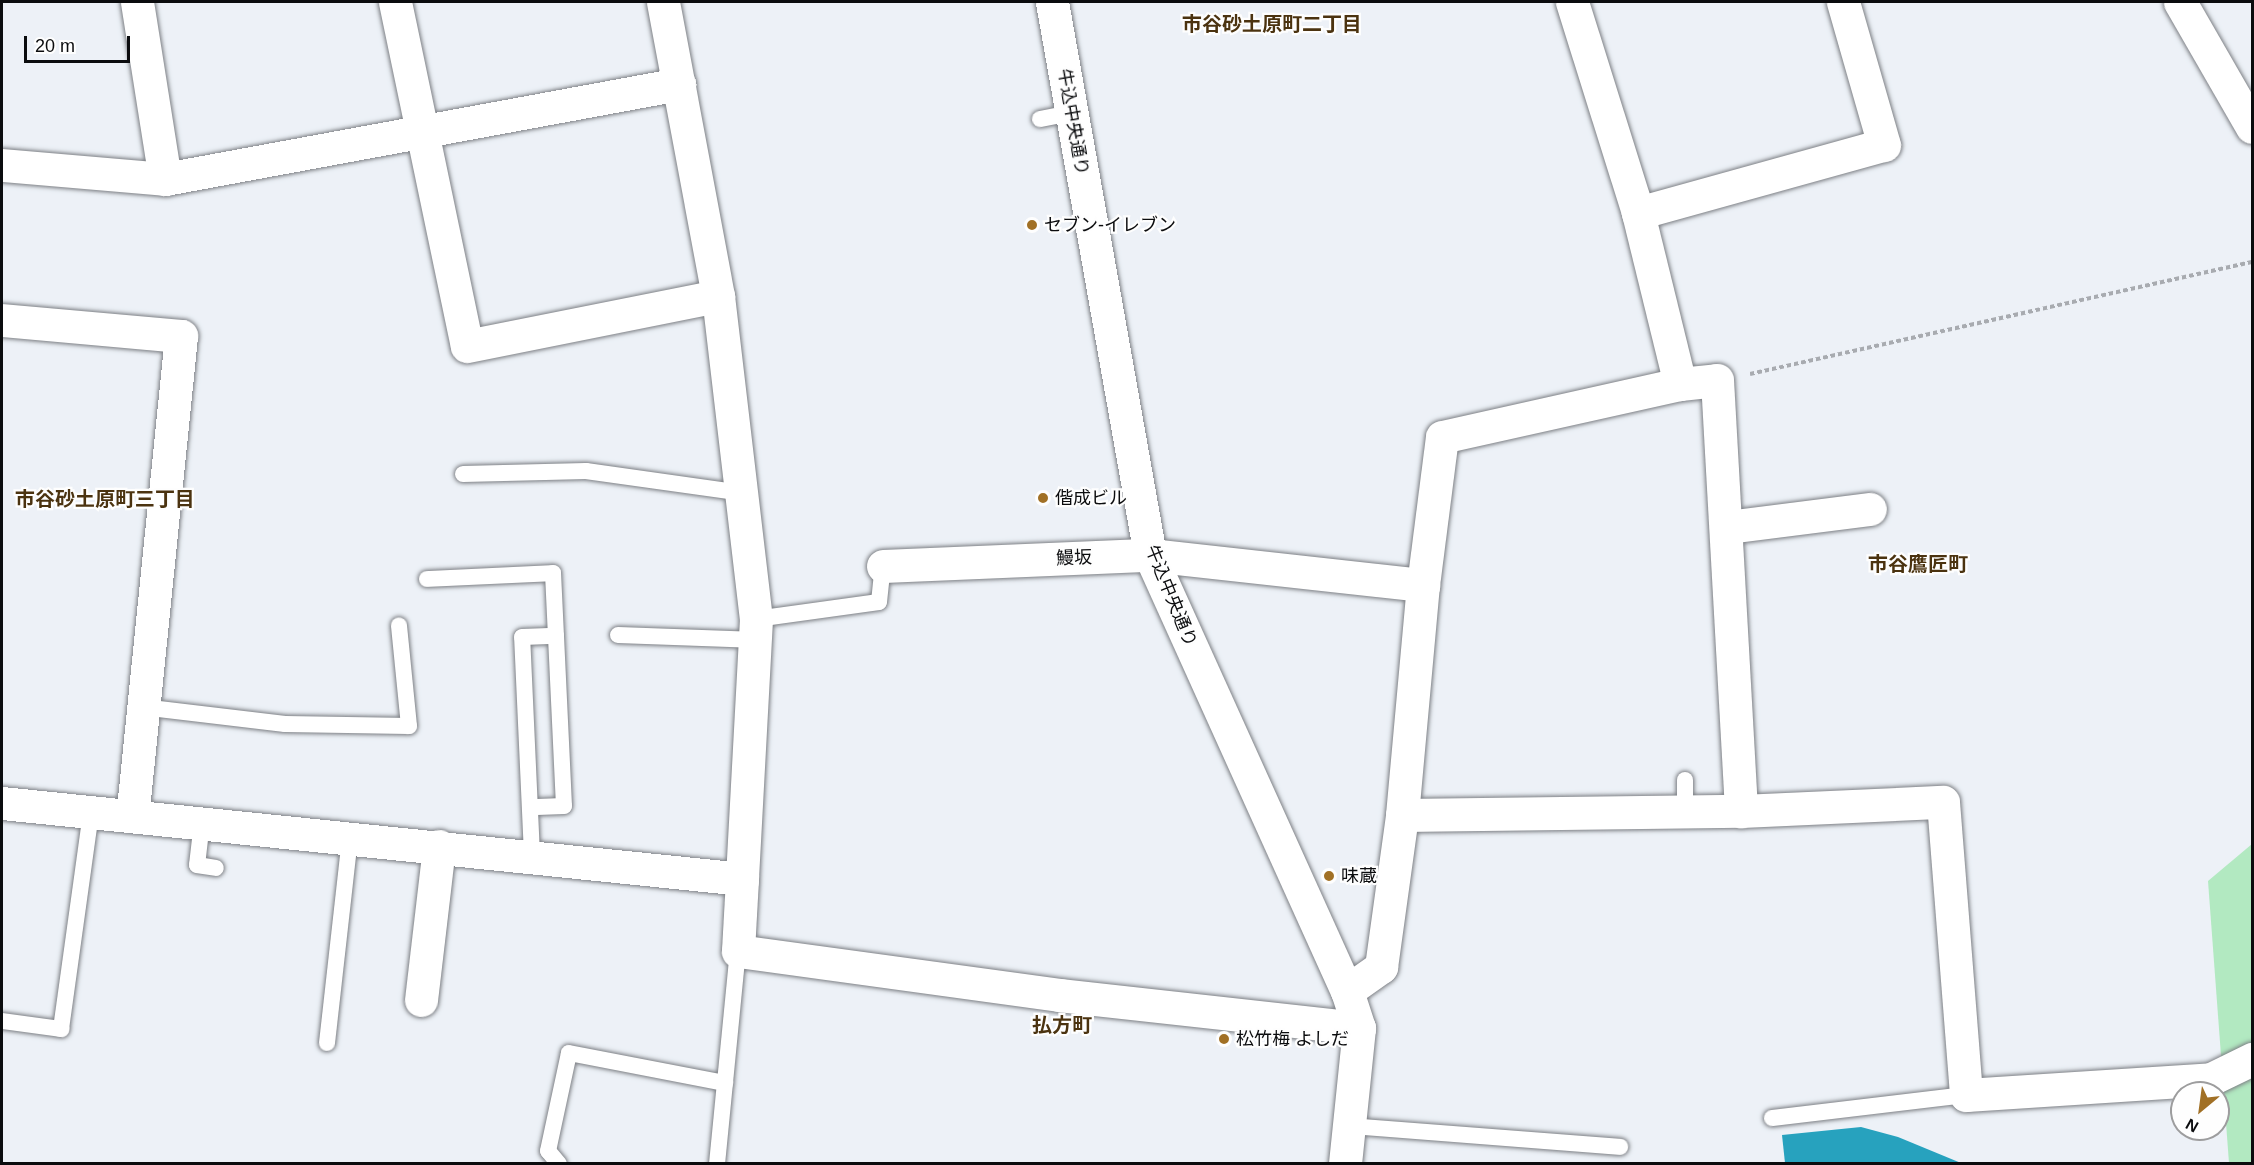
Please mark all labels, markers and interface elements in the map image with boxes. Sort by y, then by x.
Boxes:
district label: 市谷砂土原町二丁目 [1182,12,1362,36]
scale bar [27,24,134,62]
text: 20 m [35,36,75,56]
street label: 牛込中央通り [1053,67,1093,177]
place label: セブン-イレブン [1044,214,1176,236]
marker: セブン-イレブン [1025,218,1039,232]
district label: 市谷砂土原町三丁目 [15,487,195,511]
place label: 偕成ビル [1055,487,1127,509]
marker: 偕成ビル [1036,491,1050,505]
street label: 牛込中央通り [1141,542,1201,650]
street label: 鰻坂 [1056,547,1092,569]
district label: 市谷鷹匠町 [1868,552,1968,576]
place label: 味蔵 [1341,865,1377,887]
marker: 味蔵 [1322,869,1336,883]
district label: 払方町 [1032,1013,1092,1037]
place label: 松竹梅 よしだ [1236,1028,1349,1050]
marker: 松竹梅 よしだ [1217,1032,1231,1046]
north arrow [2170,1081,2230,1141]
text: N [2183,1115,2201,1136]

